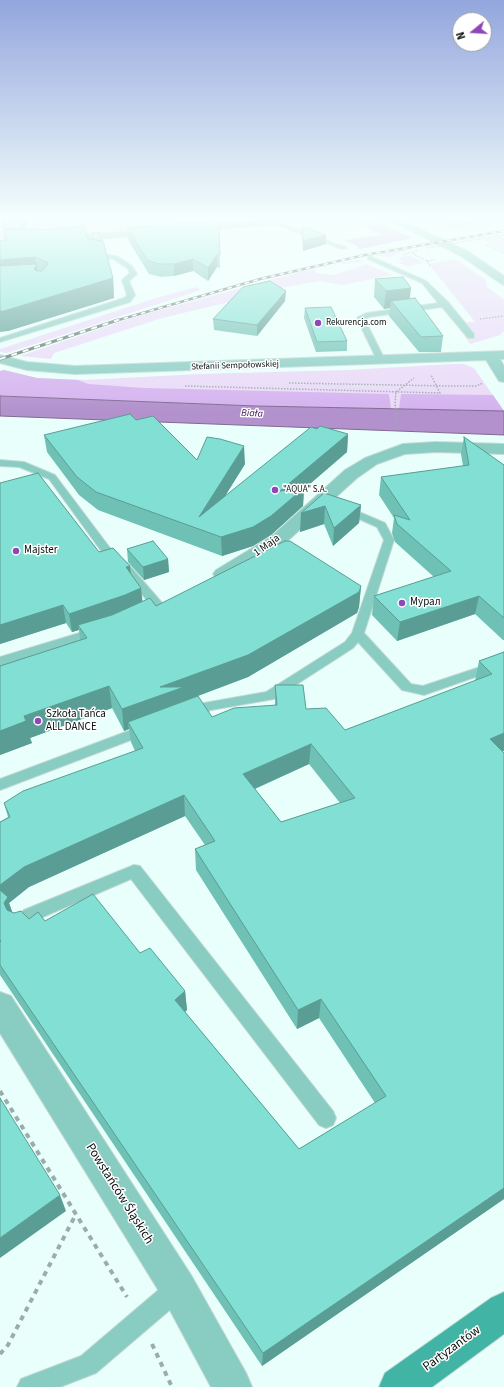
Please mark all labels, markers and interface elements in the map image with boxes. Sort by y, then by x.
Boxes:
north arrow [452,12,492,52]
text: N [453,30,469,41]
marker: Rekurencja.com [313,318,323,328]
place label: Rekurencja.com [326,318,386,328]
street label: Stefanii Sempołowskiej [191,359,279,373]
water label: Biała [241,408,263,420]
marker: "AQUA" S.A. [270,485,280,495]
place label: "AQUA" S.A. [283,485,327,495]
street label: 1 Maja [251,532,283,560]
place label: Majster [24,544,57,558]
marker: Majster [11,546,21,556]
place label: Мурал [410,596,440,610]
marker: Мурал [397,598,407,608]
place label: Szkoła Tańca ALL DANCE [46,708,106,734]
marker: Szkoła Tańca ALL DANCE [33,716,43,726]
street label: Powstańców Śląskich [82,1141,156,1247]
street label: Partyzantów [420,1323,484,1375]

